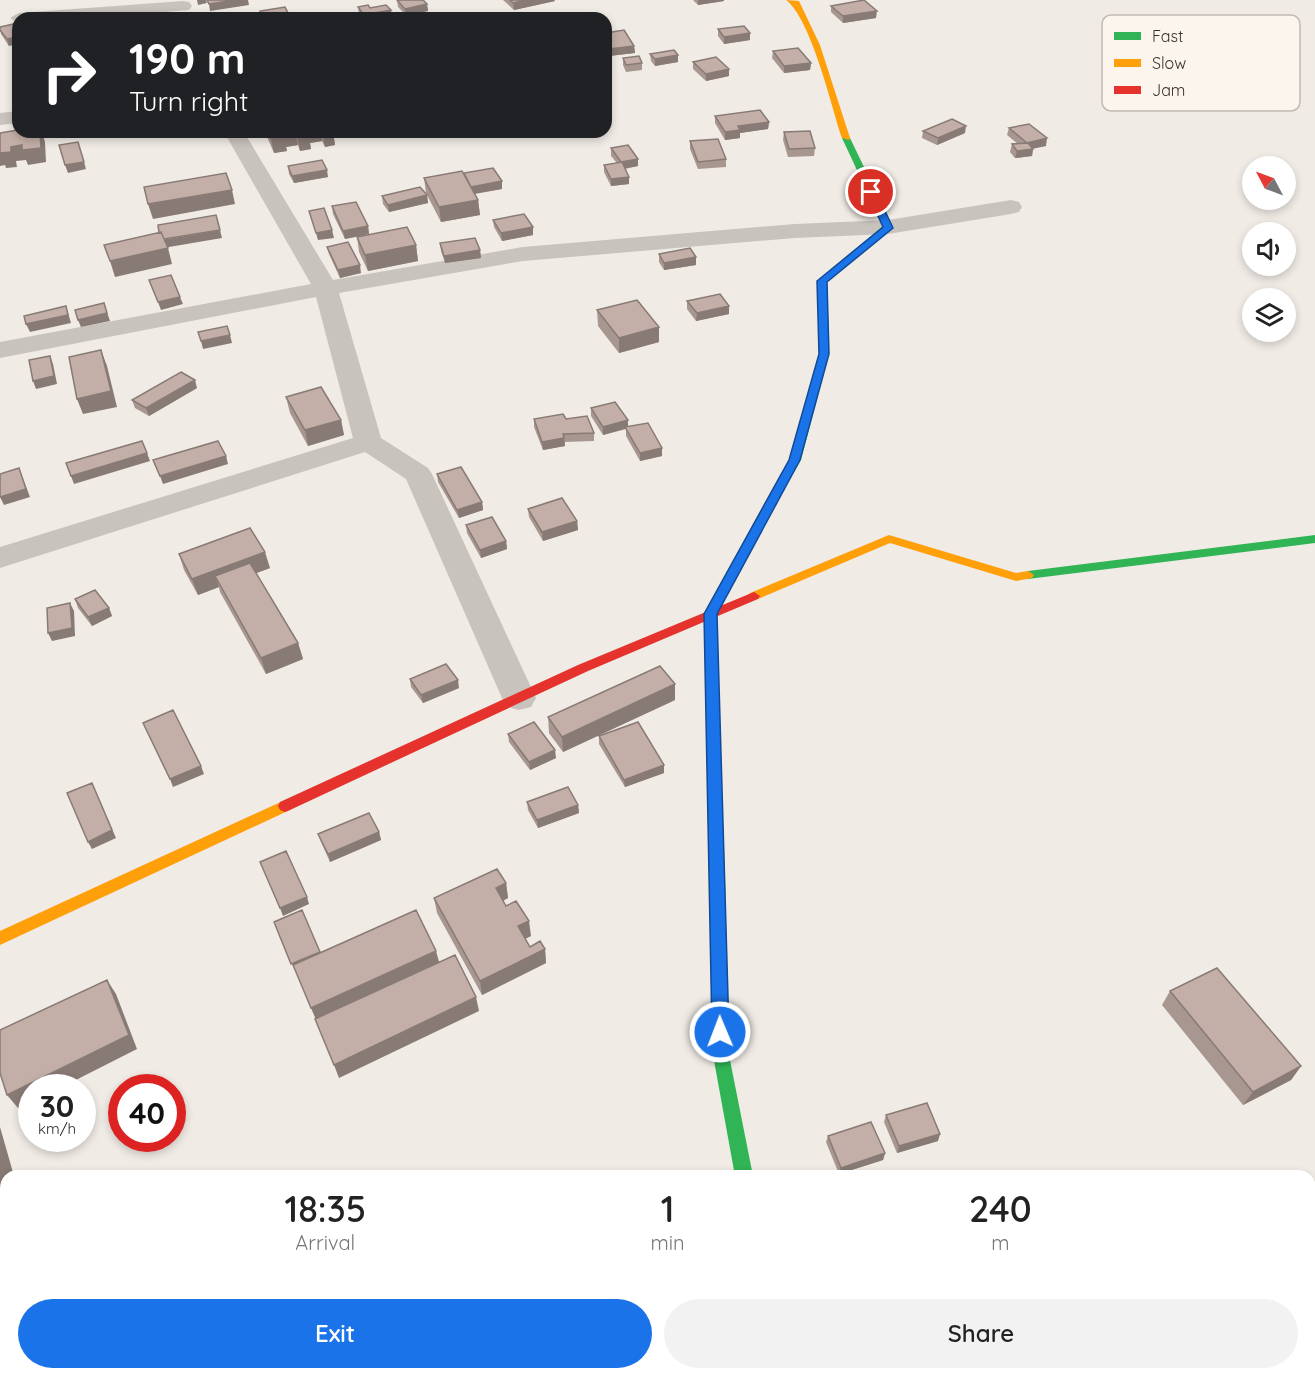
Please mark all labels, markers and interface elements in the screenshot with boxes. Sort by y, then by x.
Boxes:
legend [1102,15,1300,111]
text: Fast [1152,26,1183,46]
text: 190 m [129,32,245,85]
icon: right [30,36,108,114]
text: Slow [1152,53,1186,73]
text: Jam [1152,80,1185,100]
text: Turn right [129,84,248,118]
north arrow [1242,156,1296,210]
map controls [1242,156,1296,342]
pin [845,166,896,217]
icon: arrive [854,175,887,208]
button: sound [1242,222,1296,276]
button: layers [1242,288,1296,342]
position arrow [688,1000,752,1064]
speed limit sign: 40 [108,1074,186,1152]
text: 30 [40,1087,74,1125]
text: km/h [38,1119,76,1138]
text: 18:35 [284,1186,366,1231]
text: 1 [661,1186,675,1231]
text: 240 [969,1186,1032,1231]
text: Arrival [295,1230,355,1255]
text: min [651,1230,685,1255]
text: m [991,1230,1009,1255]
button: Exit [18,1299,652,1368]
button: Share [664,1299,1298,1368]

